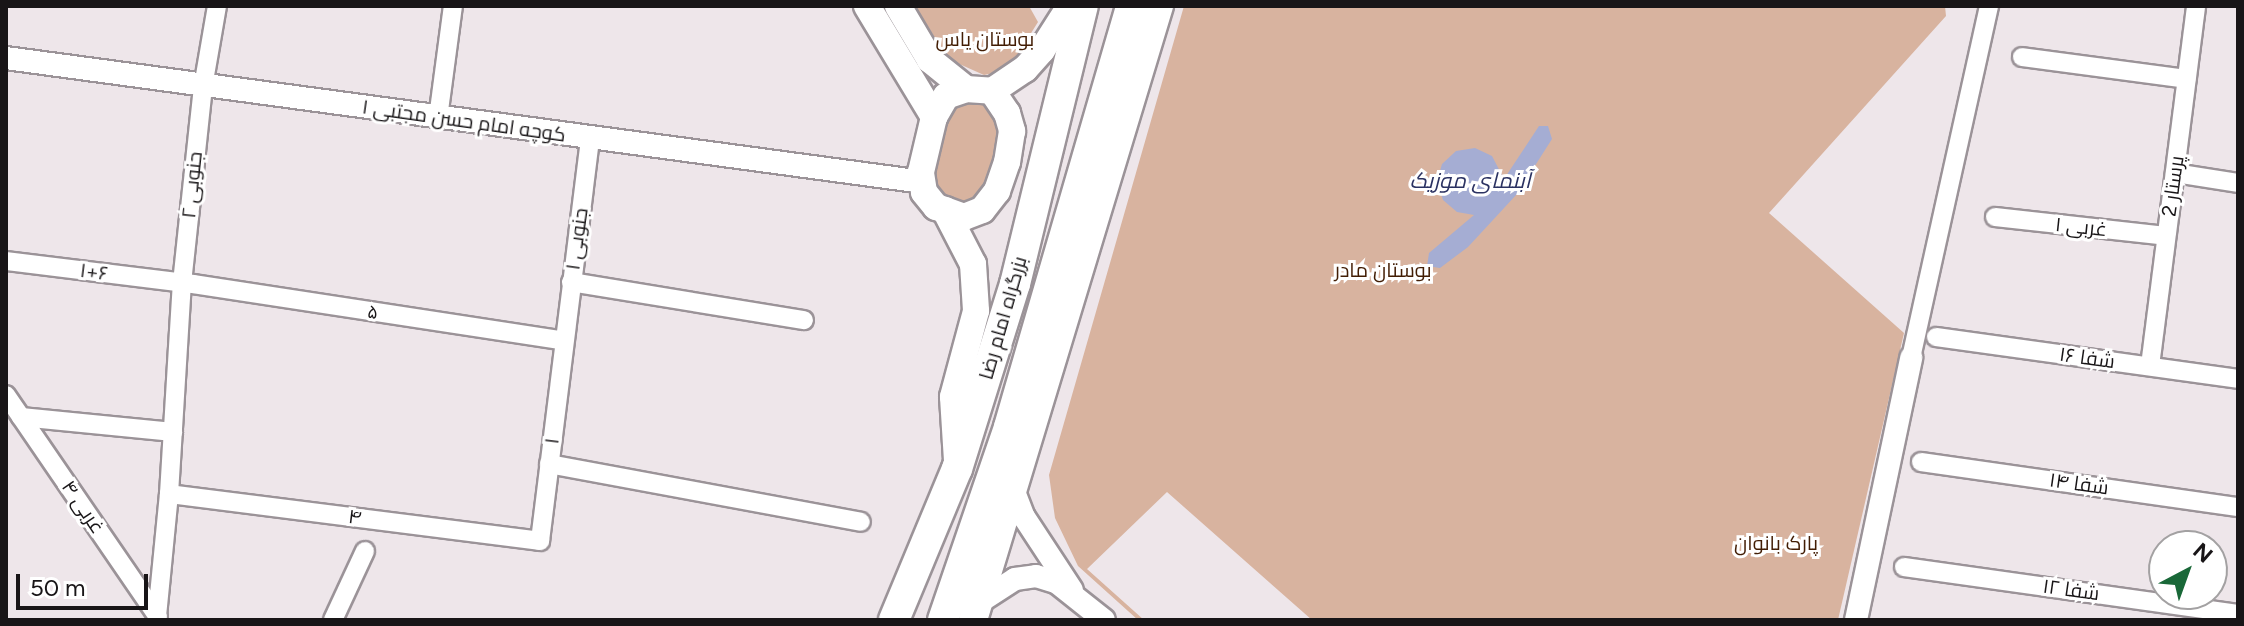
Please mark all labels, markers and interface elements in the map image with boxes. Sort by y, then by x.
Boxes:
park label: بوستان یاس [936,27,1034,51]
street label: کوچه امام حسن مجتبی ۱ [361,95,567,147]
street label: ۲ جنوبی [177,150,207,220]
street label: پرستار 2 [2157,154,2189,218]
water label: آبنمای موزیک [1409,168,1531,194]
street label: ۱ جنوبی [561,206,593,272]
street label: ۱ غربی [2054,212,2108,242]
street label: بزرگراه امام رضا [974,254,1032,382]
street label: ۱+۶ [79,258,109,286]
park label: بوستان مادر [1334,258,1432,282]
street label: ۵ [366,299,380,325]
street label: شفا ۱۶ [2058,342,2116,374]
street label: ۱‍ [540,436,564,446]
street label: شفا ۱۴ [2048,468,2110,500]
street label: ۴ غربی [57,476,109,538]
street label: ۴ [347,504,363,530]
north arrow [2148,530,2228,610]
park label: پارک بانوان [1734,531,1818,555]
text: N [2187,537,2218,569]
scale bar [20,558,152,608]
text: 50 m [30,573,86,602]
street label: شفا ۱۲ [2041,574,2101,606]

